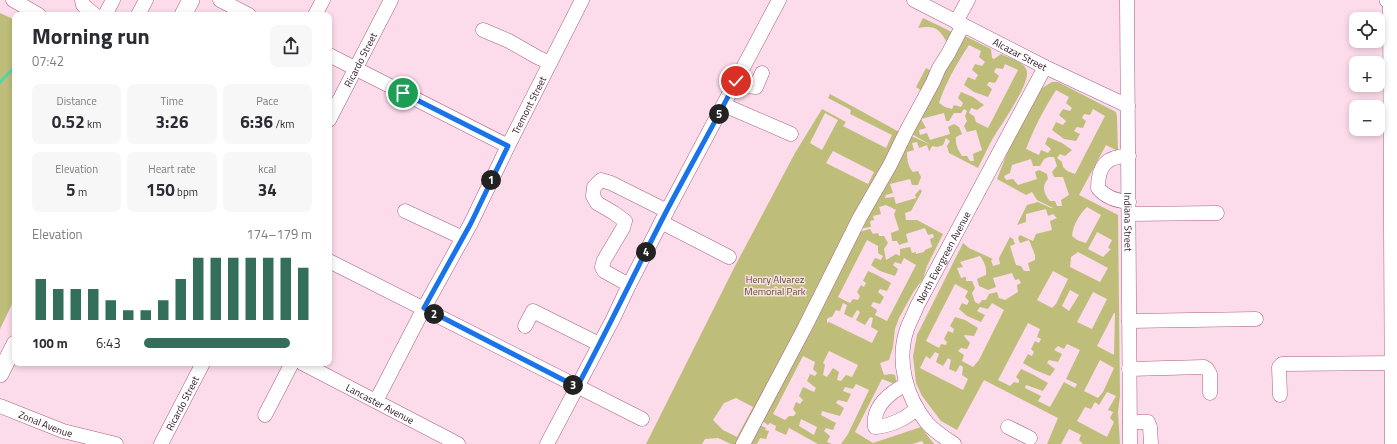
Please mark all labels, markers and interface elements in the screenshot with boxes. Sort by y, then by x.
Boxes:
map controls [1349,12,1385,136]
button: locate [1349,12,1385,48]
text: Morning run [32,19,150,53]
button: share [270,25,312,67]
street label: Ricardo Street [340,29,381,90]
street label: Alcazar Street [990,34,1050,74]
text: 07:42 [32,51,64,71]
button: + [1349,56,1385,92]
pin [719,64,753,98]
icon: check [725,70,747,92]
street label: Tremont Street [508,73,550,137]
pin [386,76,420,110]
icon: arrive [392,82,414,104]
text: Distance [57,93,97,109]
text: Time [161,93,183,109]
text: Pace [256,93,278,109]
button: − [1349,100,1385,136]
pin: 5 [709,104,729,124]
text: 5 [716,106,722,122]
text: 0.52 [52,109,85,135]
text: 3:26 [156,109,188,135]
text: 6:36 [240,109,273,135]
text: km [85,116,102,132]
text: /km [273,116,295,132]
text: Elevation [55,161,98,177]
text: Heart rate [148,161,196,177]
text: kcal [258,161,276,177]
pin: 1 [481,170,501,190]
text: 1 [488,172,494,188]
text: 5 [66,177,76,203]
text: 150 [146,177,175,203]
text: 34 [258,177,277,203]
text: m [76,184,87,200]
text: bpm [175,184,198,200]
street label: Indiana Street [1121,193,1136,252]
street label: North Evergreen Avenue [912,208,974,306]
text: Elevation [32,224,83,244]
text: 174–179 m [246,224,312,244]
pin: 4 [636,242,656,262]
text: 4 [643,244,649,260]
park label: Henry Alvarez Memorial Park [744,272,806,299]
pin: 2 [424,304,444,324]
text: 2 [431,306,437,322]
text: 100 m [32,333,68,353]
text: 6:43 [96,333,121,353]
street label: Ricardo Street [162,373,203,433]
pin: 3 [563,375,583,395]
text: 3 [570,377,576,393]
street label: Lancaster Avenue [343,380,417,427]
street label: Zonal Avenue [16,407,74,441]

